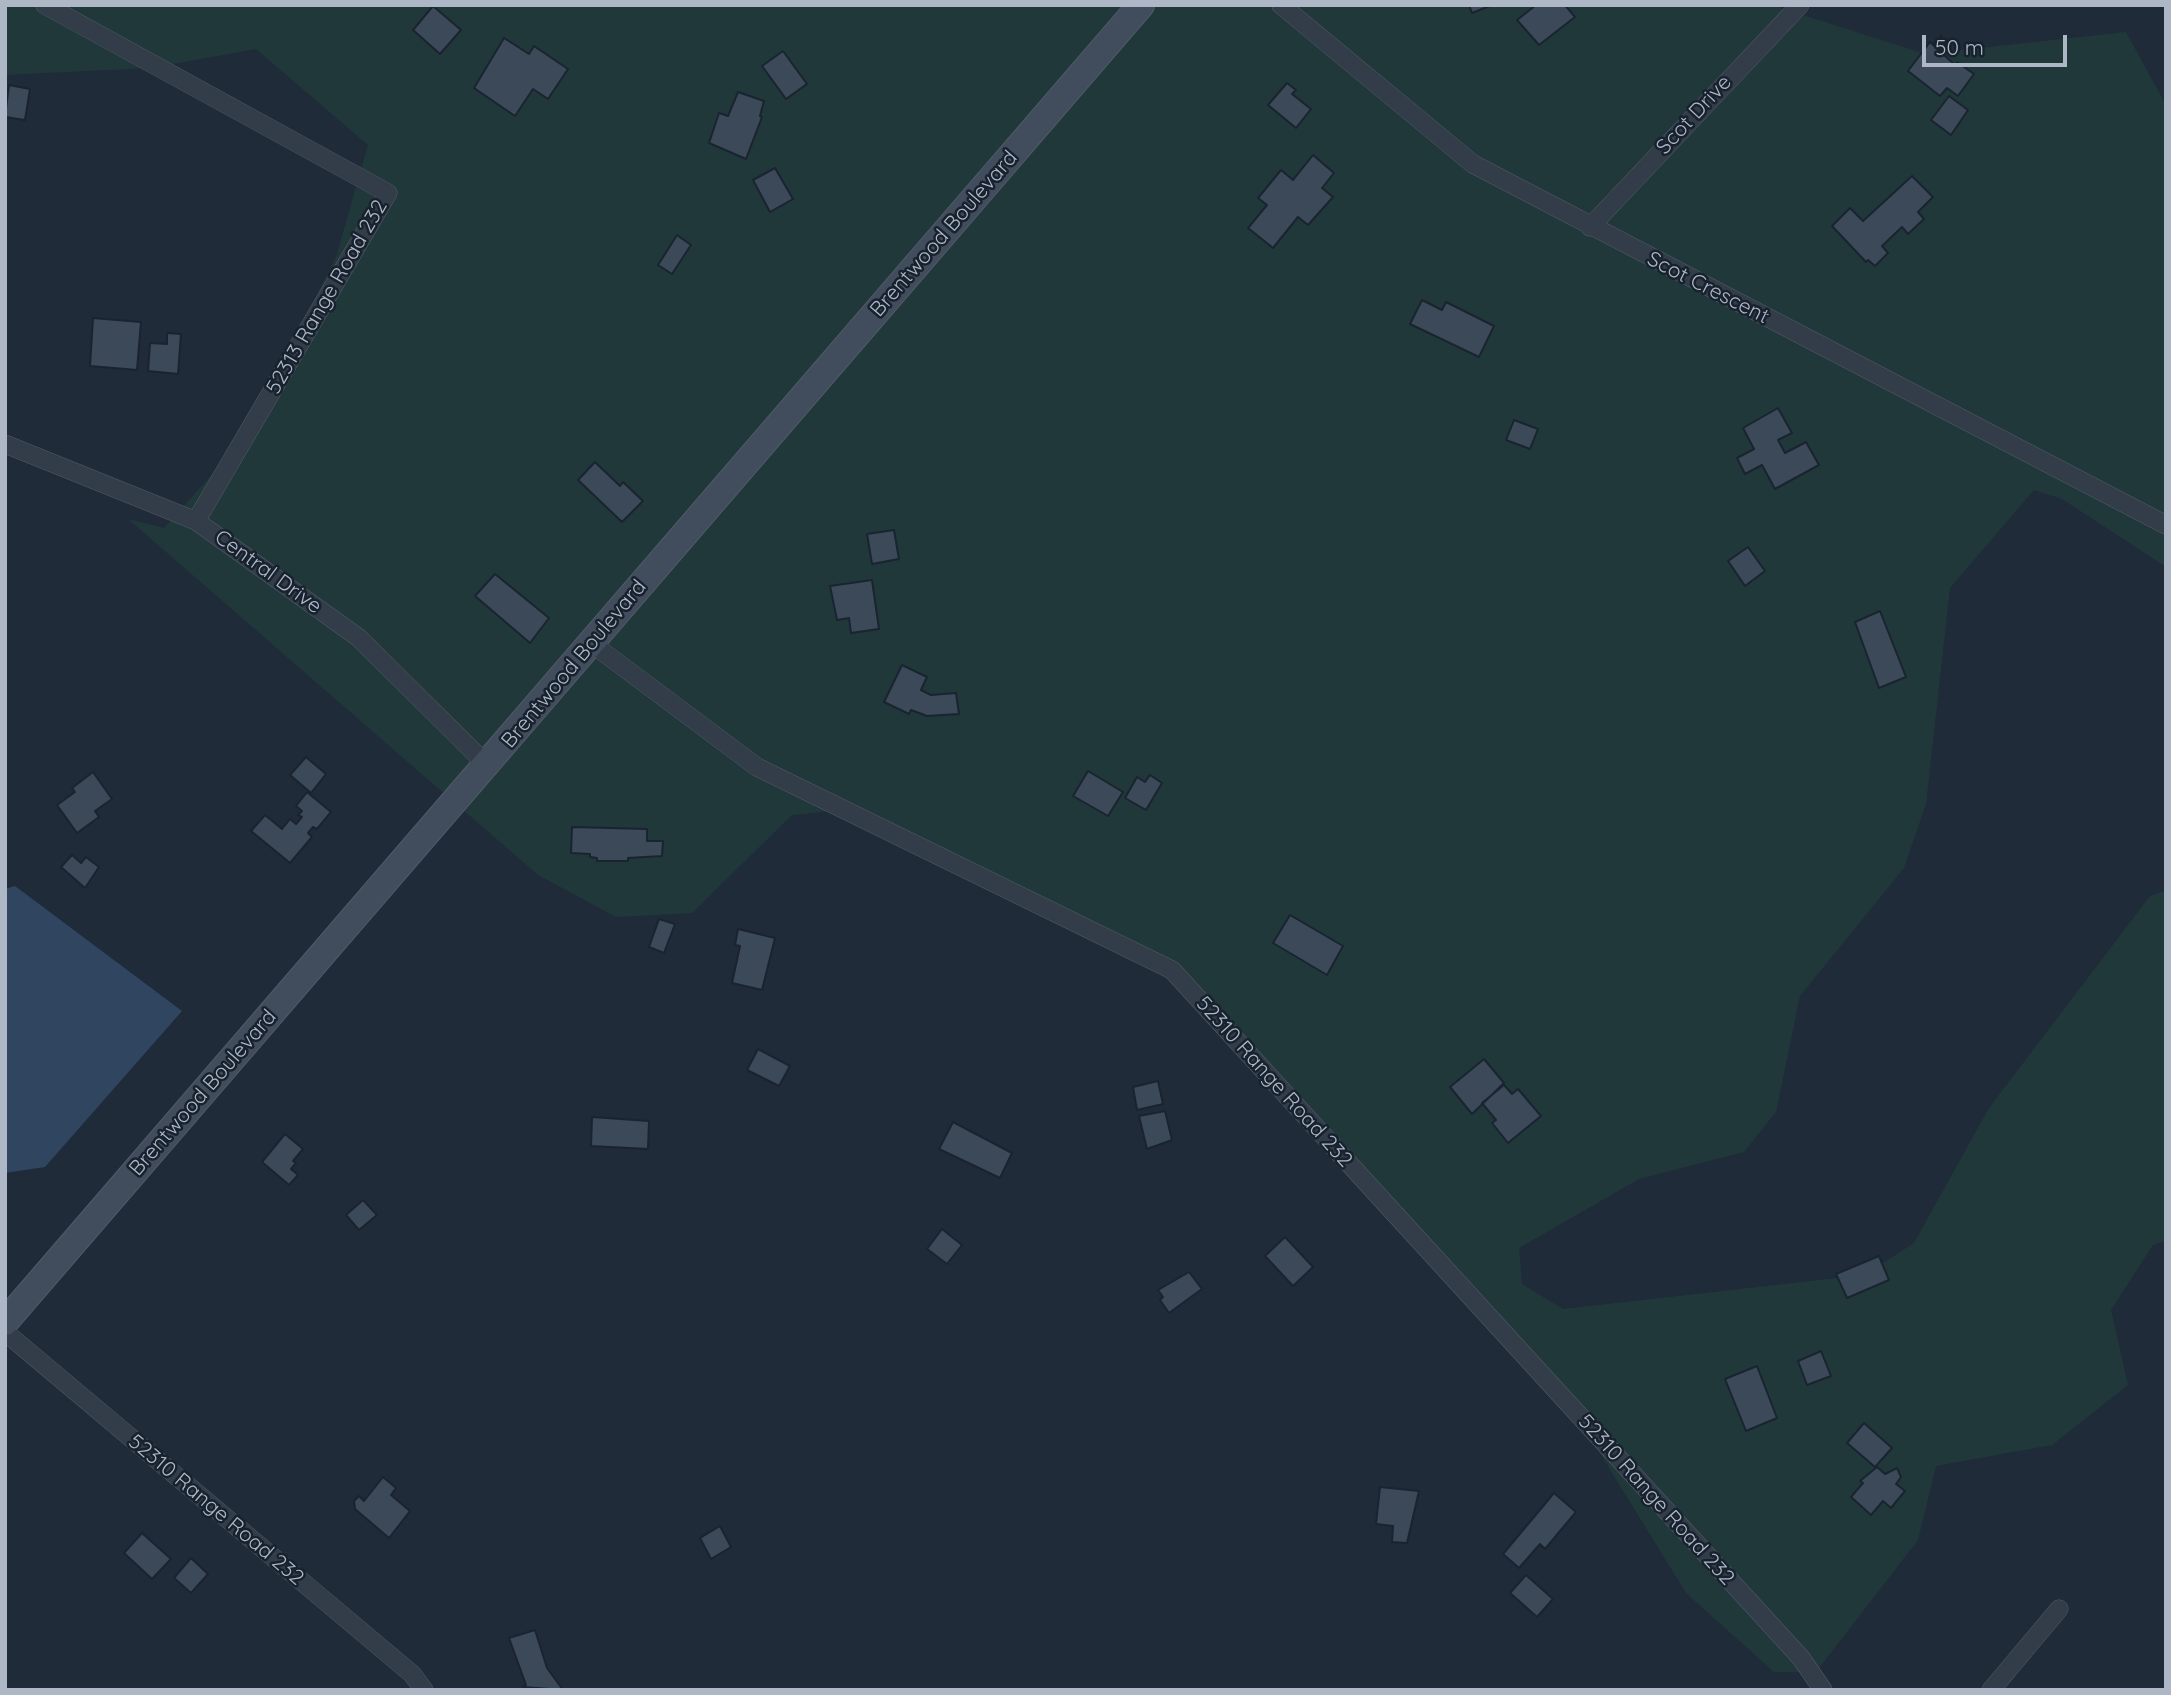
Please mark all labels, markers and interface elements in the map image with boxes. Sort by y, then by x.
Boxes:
scale bar [1926,21,2071,65]
text: 50 m [1935,34,1984,60]
street label: Scot Drive [1651,70,1737,160]
street label: Brentwood Boulevard [865,146,1023,322]
street label: 52313 Range Road 232 [261,195,393,399]
street label: Scot Crescent [1643,247,1773,329]
street label: Central Drive [209,525,327,619]
street label: Brentwood Boulevard [496,575,652,753]
street label: 52310 Range Road 232 [1191,991,1357,1173]
street label: Brentwood Boulevard [124,1005,282,1181]
street label: 52310 Range Road 232 [1573,1409,1739,1591]
street label: 52310 Range Road 232 [123,1429,309,1591]

